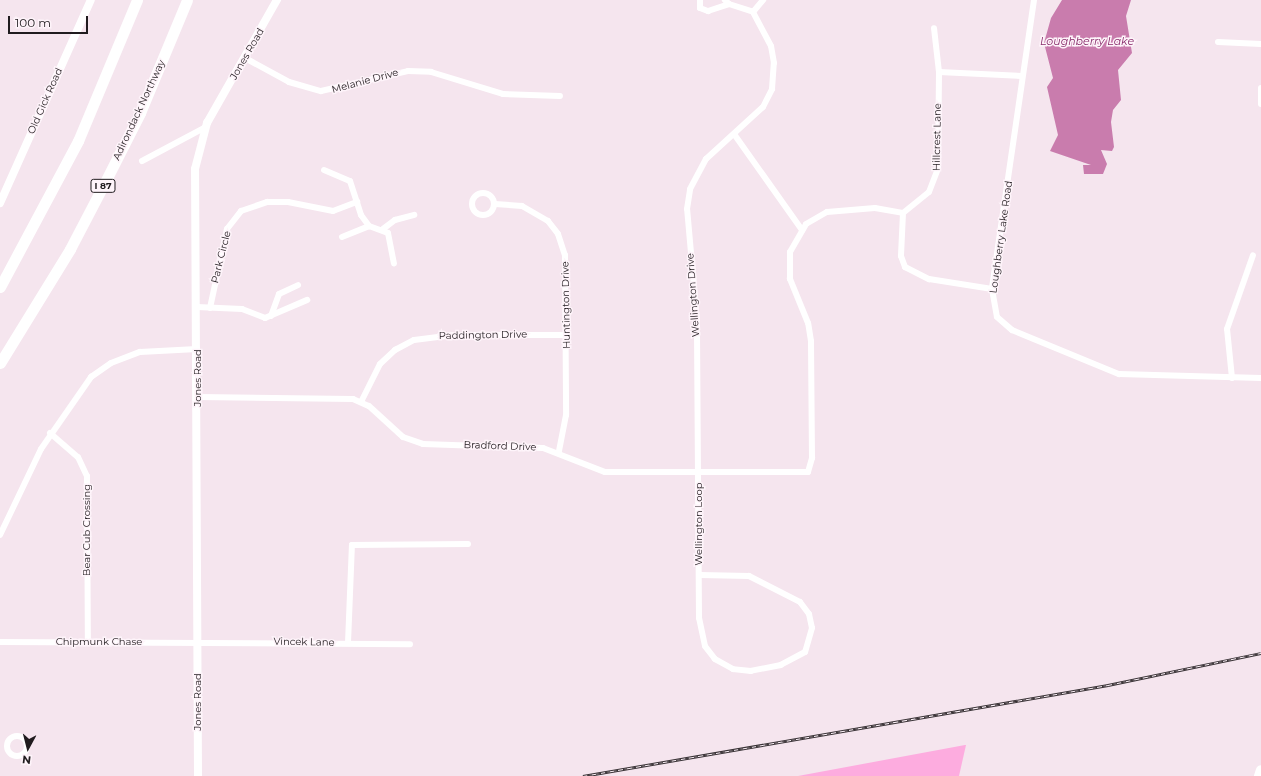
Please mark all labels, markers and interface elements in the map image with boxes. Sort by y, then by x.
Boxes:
scale bar [10,8,90,34]
text: 100 m [15,15,51,30]
street label: Jones Road [227,26,267,82]
water label: Loughberry Lake [1040,34,1134,48]
street label: Adirondack Northway [110,58,168,162]
street label: Old Gick Road [25,66,65,136]
street label: Melanie Drive [330,66,400,96]
street label: Hillcrest Lane [930,103,944,171]
road number: I 87 [90,179,116,193]
street label: Loughberry Lake Road [987,180,1015,294]
street label: Park Circle [209,230,233,284]
street label: Wellington Drive [684,253,702,337]
street label: Huntington Drive [559,261,573,349]
street label: Paddington Drive [439,328,527,342]
street label: Jones Road [192,349,204,407]
street label: Bradford Drive [463,439,537,453]
street label: Wellington Loop [693,483,705,565]
street label: Bear Cub Crossing [81,484,93,576]
street label: Vincek Lane [273,635,335,649]
street label: Chipmunk Chase [56,636,142,648]
street label: Jones Road [192,673,204,731]
north arrow [8,728,48,768]
text: N [21,752,32,767]

